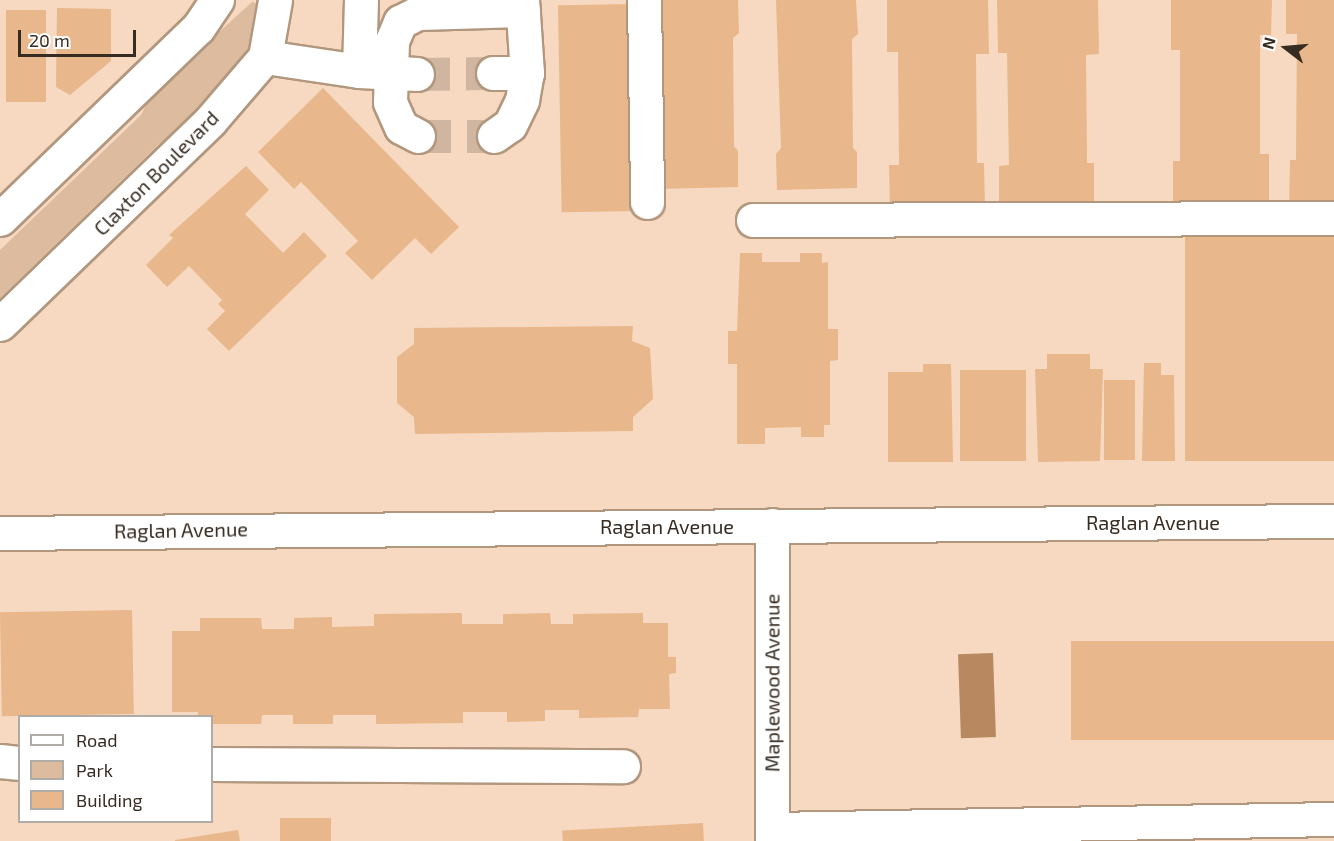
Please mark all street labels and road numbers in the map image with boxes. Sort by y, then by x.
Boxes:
street label: Claxton Boulevard [89,106,223,240]
street label: Raglan Avenue [1086,510,1220,534]
street label: Raglan Avenue [600,514,734,538]
street label: Raglan Avenue [114,517,248,543]
street label: Maplewood Avenue [760,594,784,772]

